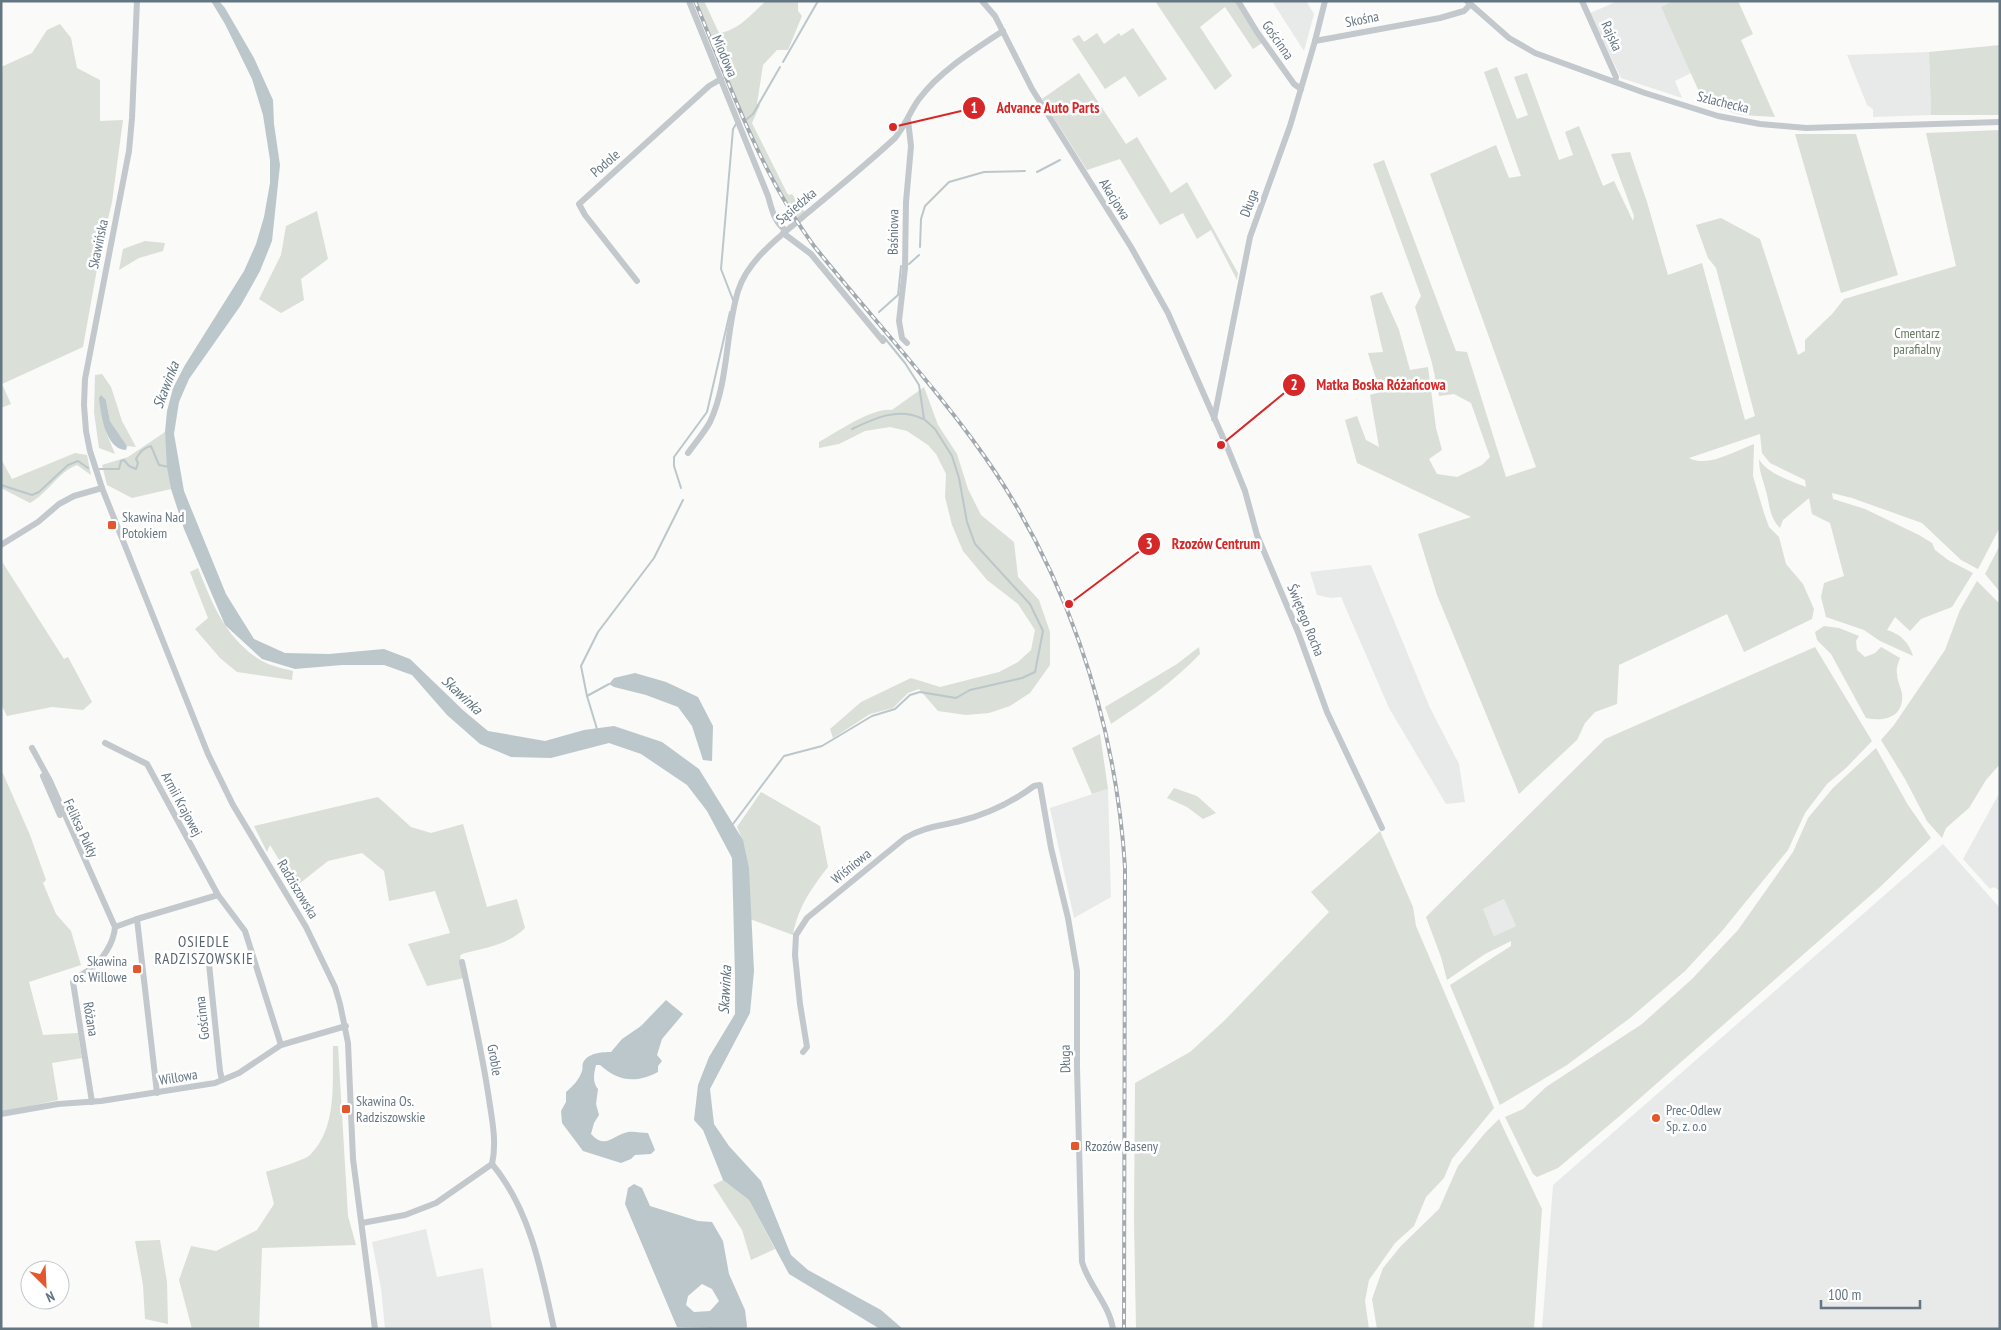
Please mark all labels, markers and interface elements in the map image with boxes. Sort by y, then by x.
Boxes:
street label: Skośna [1344,7,1380,31]
street label: Gościnna [1258,17,1298,63]
street label: Rajska [1597,18,1627,54]
street label: Miodowa [708,32,742,80]
street label: Szlachecka [1695,87,1751,117]
callout: Advance Auto Parts [962,93,1110,123]
text: 1 [970,98,978,117]
text: Advance Auto Parts [996,98,1099,117]
street label: Podole [587,145,624,181]
street label: Akacjowa [1095,175,1135,223]
street label: Sąsiedzka [772,184,820,228]
street label: Długa [1236,187,1262,219]
street label: Baśniowa [884,209,902,255]
street label: Skawińska [84,218,112,270]
park label: Cmentarz parafialny [1893,324,1941,358]
water label: Skawinka [148,358,183,411]
callout: Matka Boska Różańcowa [1281,370,1456,400]
text: 2 [1290,375,1298,394]
text: Matka Boska Różańcowa [1316,375,1446,394]
place label: Skawina Nad Potokiem [122,508,184,542]
marker: Skawina Nad Potokiem [106,519,118,531]
callout: Rzozów Centrum [1136,529,1270,559]
text: 3 [1145,534,1153,553]
text: Rzozów Centrum [1172,534,1260,553]
street label: Świętego Rocha [1283,581,1329,659]
water label: Skawinka [438,671,487,719]
street label: Armii Krajowej [157,769,207,839]
street label: Feliksa Pukły [60,796,103,861]
street label: Wiśniowa [827,844,875,888]
street label: Radziszowska [273,856,323,922]
district label: OSIEDLE RADZISZOWSKIE [154,932,254,968]
place label: Skawina os. Willowe [73,952,127,986]
marker: Skawina os. Willowe [131,963,143,975]
water label: Skawinka [714,964,735,1015]
street label: Gościnna [191,995,213,1041]
street label: Różana [79,1001,103,1037]
street label: Groble [483,1043,507,1077]
street label: Długa [1056,1045,1074,1073]
street label: Willowa [157,1065,199,1089]
place label: Skawina Os. Radziszowskie [356,1092,425,1126]
place label: Prec-Odlew Sp. z. o.o [1666,1101,1722,1135]
marker: Skawina Os. Radziszowskie [340,1103,352,1115]
marker: Prec-Odlew Sp. z. o.o [1650,1112,1662,1124]
place label: Rzozów Baseny [1085,1137,1159,1155]
marker: Rzozów Baseny [1069,1140,1081,1152]
north arrow [20,1260,70,1310]
scale bar [1821,1278,1920,1310]
text: 100 m [1828,1285,1861,1304]
text: N [43,1287,57,1307]

